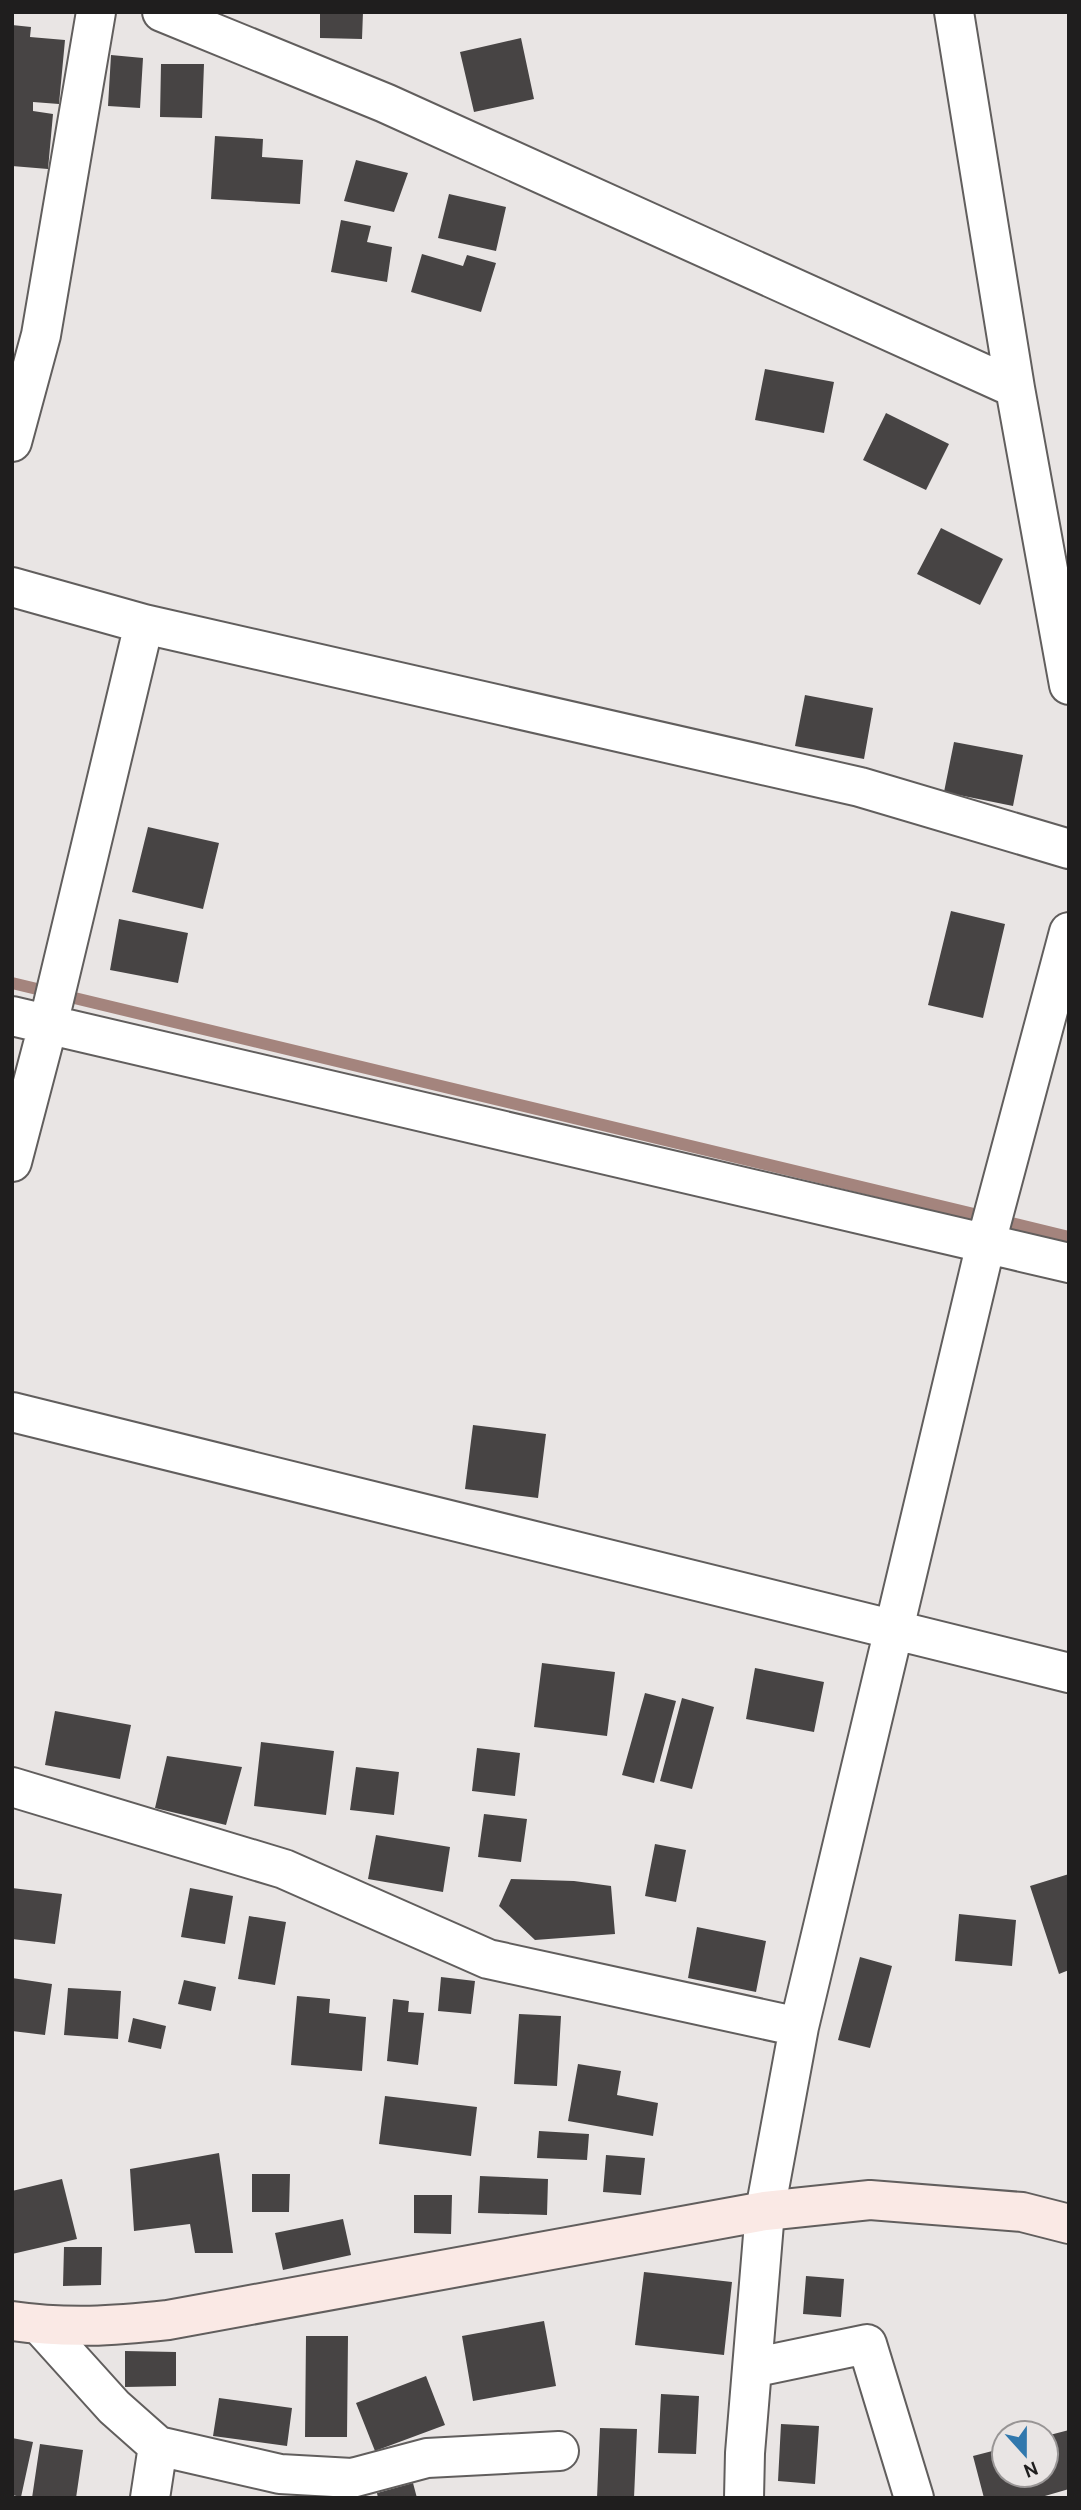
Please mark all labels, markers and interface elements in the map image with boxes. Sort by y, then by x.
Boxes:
north arrow [990,2419,1060,2489]
text: N [1021,2456,1041,2483]

